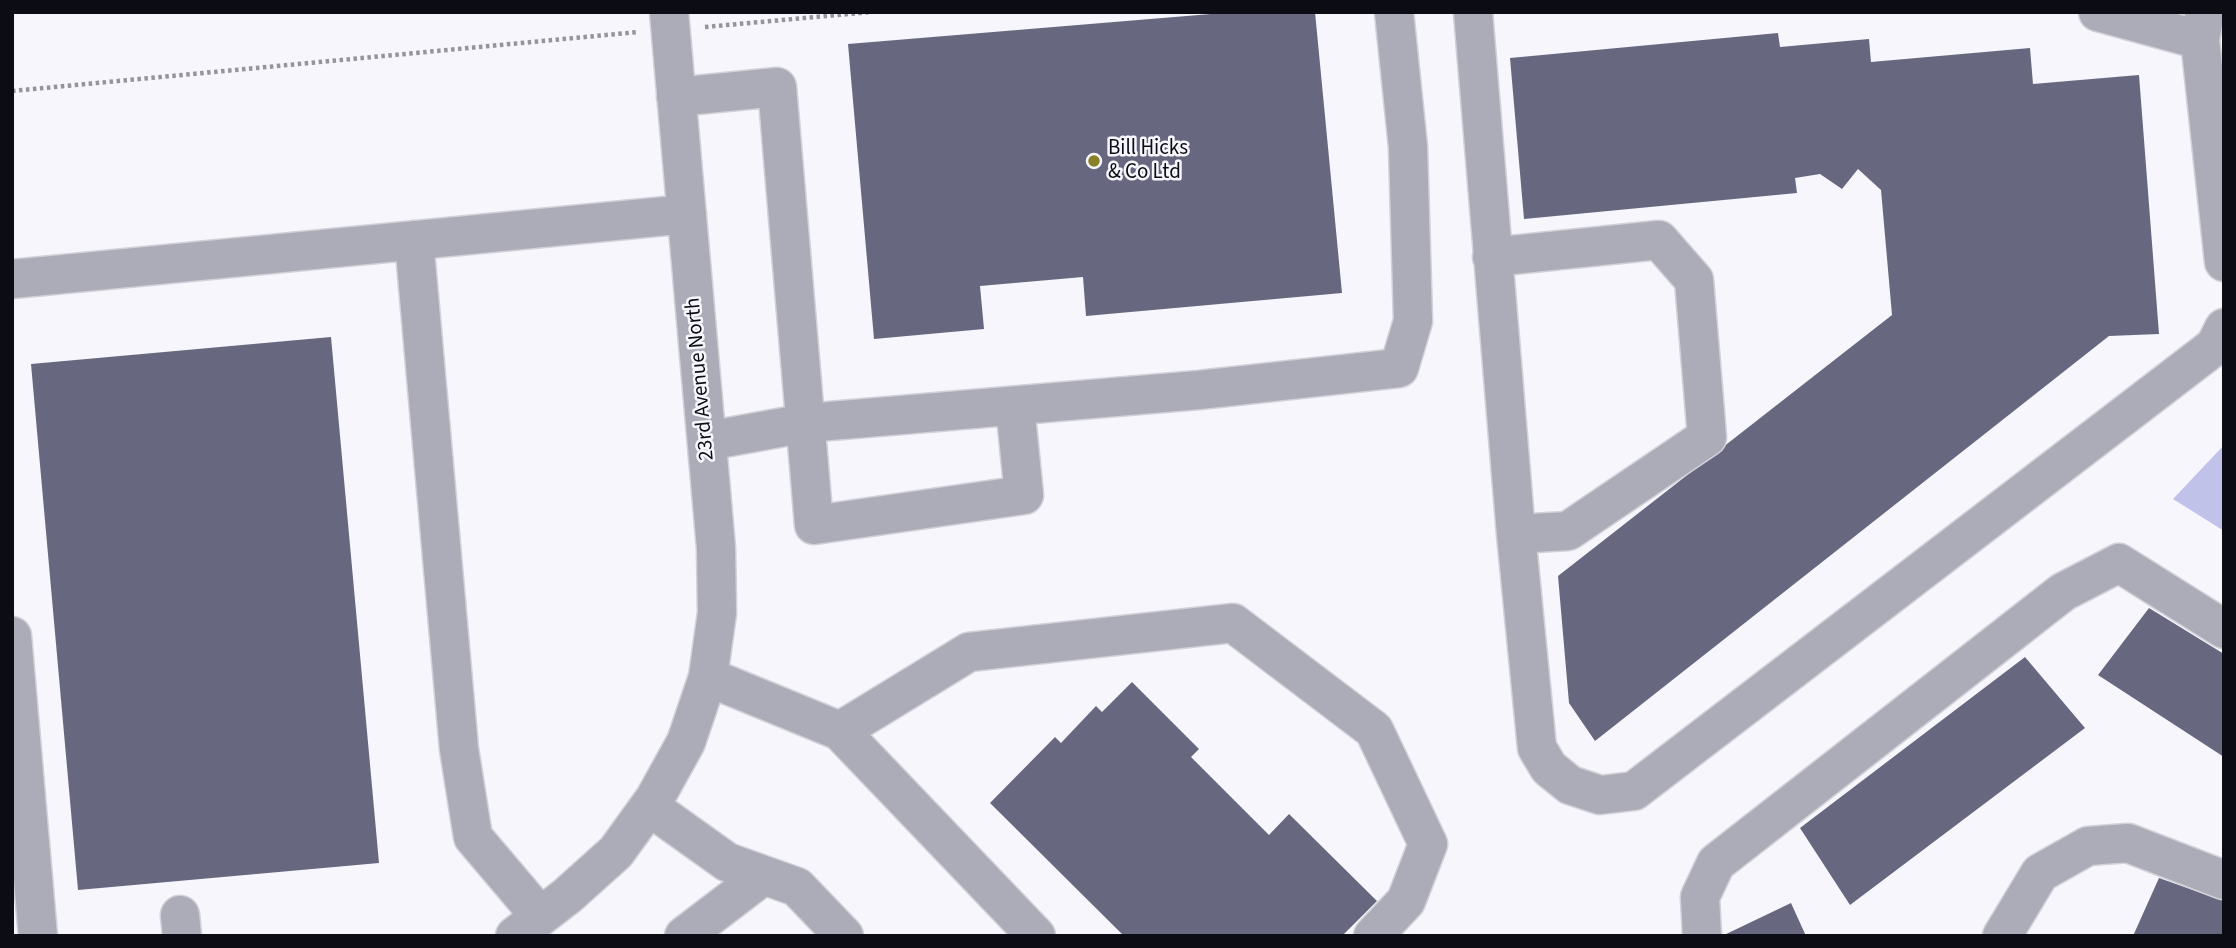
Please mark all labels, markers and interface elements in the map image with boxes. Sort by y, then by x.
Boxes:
place label: Bill Hicks & Co Ltd [1108,136,1188,186]
marker: Bill Hicks & Co Ltd [1086,153,1102,169]
street label: 23rd Avenue North [681,296,721,462]

